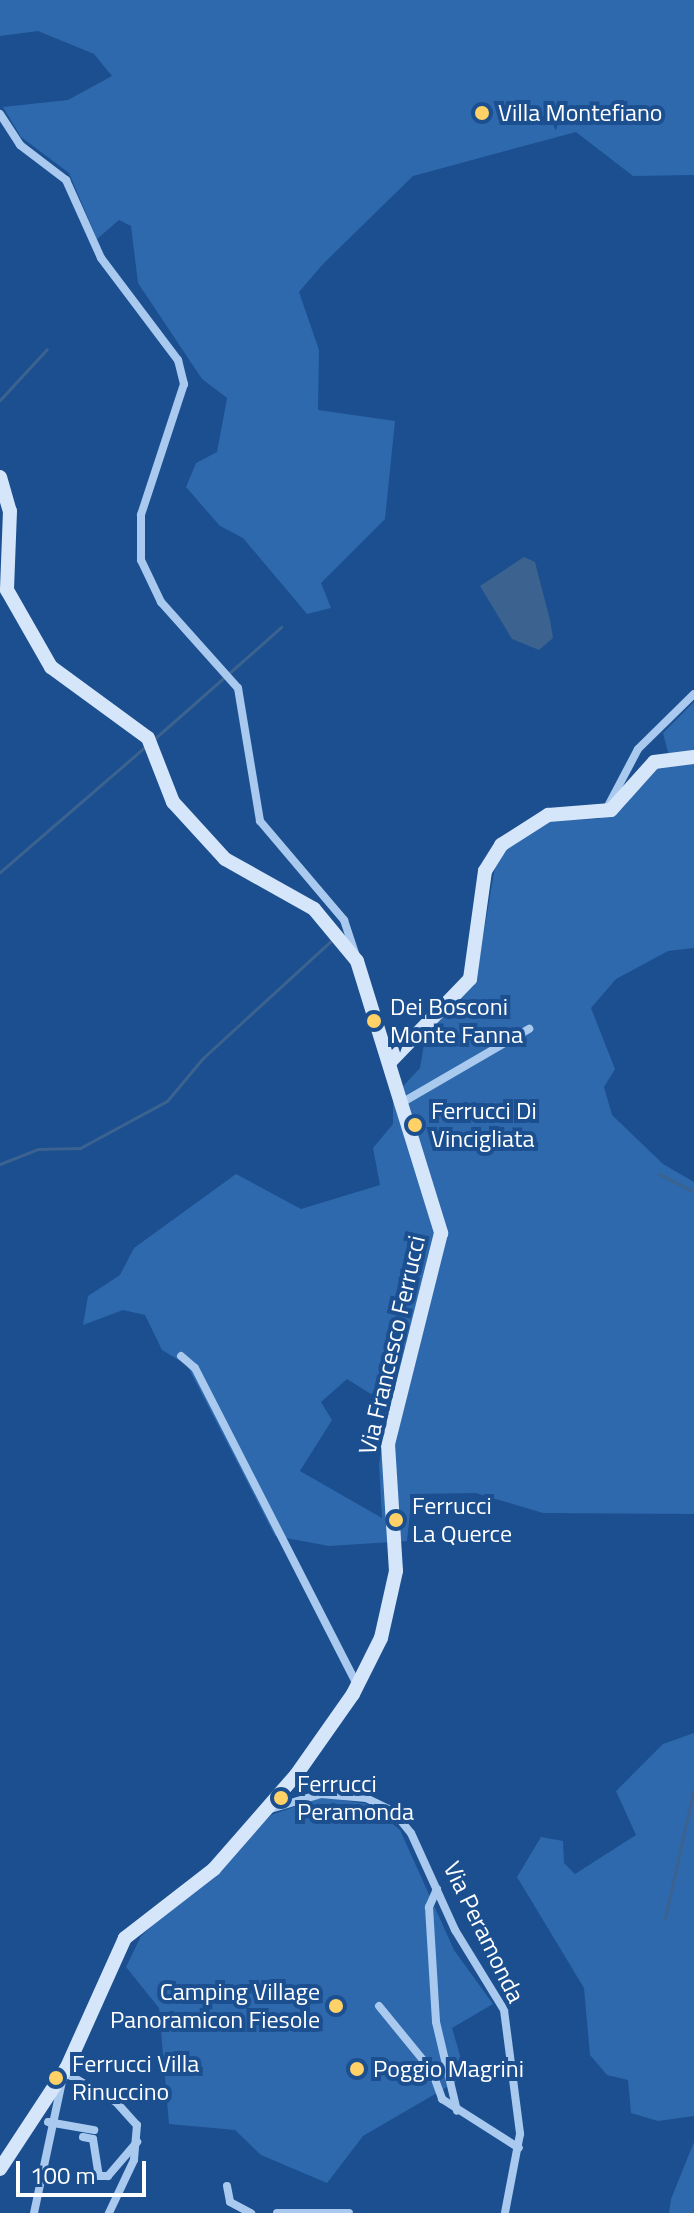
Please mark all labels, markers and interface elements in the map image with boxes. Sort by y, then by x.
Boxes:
place label: Villa Montefiano [498,99,662,127]
marker: Villa Montefiano [473,104,491,122]
place label: Dei Bosconi Monte Fanna [390,993,523,1049]
marker: Dei Bosconi Monte Fanna [365,1012,383,1030]
place label: Ferrucci Di Vincigliata [431,1097,537,1153]
marker: Ferrucci Di Vincigliata [406,1116,424,1134]
street label: Via Francesco Ferrucci [353,1233,431,1457]
place label: Ferrucci La Querce [412,1492,512,1548]
marker: Ferrucci La Querce [387,1511,405,1529]
place label: Ferrucci Peramonda [297,1770,414,1826]
marker: Ferrucci Peramonda [272,1789,290,1807]
street label: Via Peramonda [437,1857,531,2007]
place label: Camping Village Panoramicon Fiesole [110,1978,320,2034]
marker: Camping Village Panoramicon Fiesole [327,1997,345,2015]
place label: Ferrucci Villa Rinuccino [72,2050,199,2106]
place label: Poggio Magrini [373,2055,524,2083]
marker: Poggio Magrini [348,2060,366,2078]
marker: Ferrucci Villa Rinuccino [47,2069,65,2087]
scale bar [20,2145,150,2195]
text: 100 m [30,2157,96,2193]

